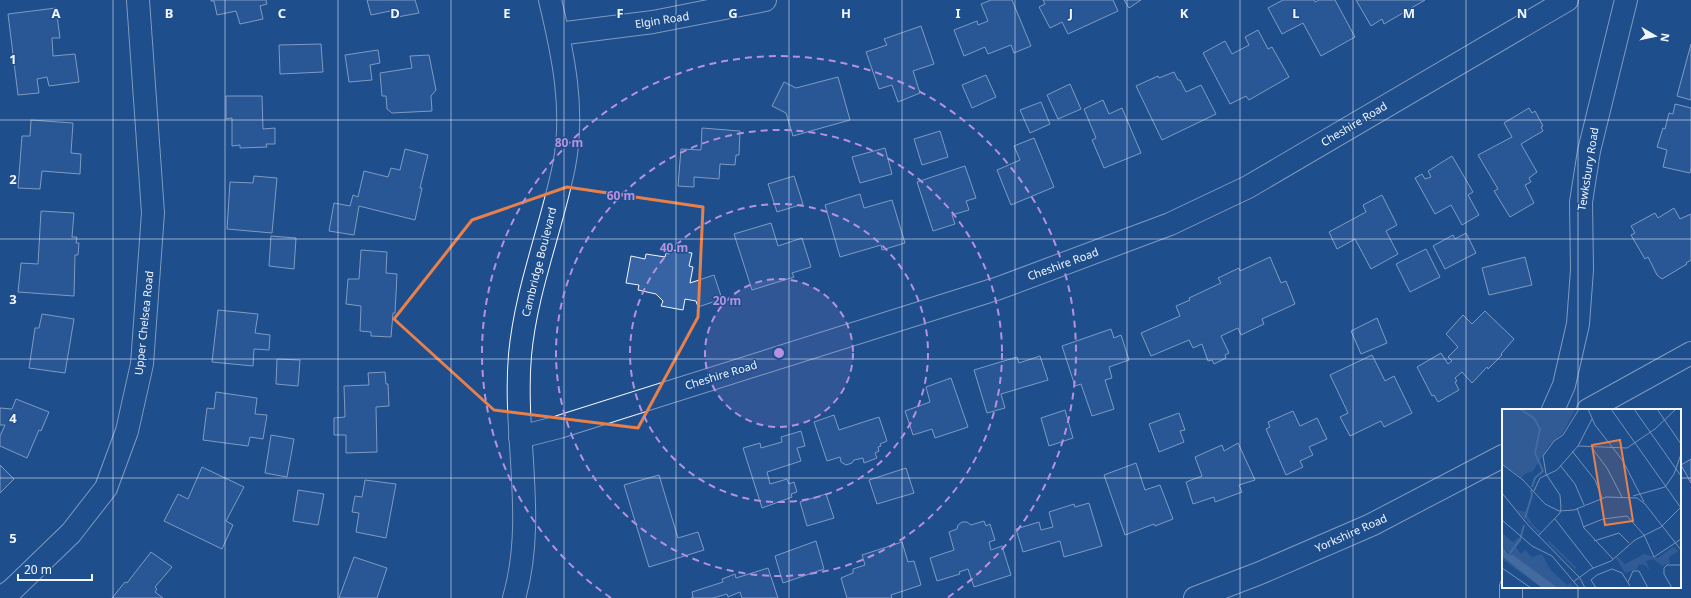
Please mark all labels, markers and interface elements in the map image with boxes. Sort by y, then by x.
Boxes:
text: A [52,4,61,22]
text: B [165,4,173,22]
text: C [278,4,286,22]
text: D [390,4,400,22]
text: E [503,4,511,22]
text: F [616,4,624,22]
text: G [728,4,738,22]
text: H [841,4,851,22]
text: I [955,4,961,22]
text: J [1068,4,1073,22]
text: K [1180,4,1189,22]
text: L [1292,4,1300,22]
text: M [1403,4,1415,22]
text: N [1517,4,1527,22]
street label: Elgin Road [634,8,690,31]
north arrow [1635,16,1675,56]
text: N [1657,32,1673,43]
text: 1 [9,50,17,68]
street label: Cheshire Road [1318,98,1390,149]
street label: Tewksbury Road [1574,126,1601,212]
text: 80 m [555,134,583,151]
text: 2 [9,170,17,188]
text: 60 m [607,187,635,204]
street label: Cambridge Boulevard [518,206,559,318]
text: 40 m [660,239,688,256]
street label: Cheshire Road [1025,244,1100,283]
street label: Upper Chelsea Road [131,270,156,376]
text: 3 [9,290,17,308]
text: 20 m [713,292,741,309]
centre of rings [772,346,786,360]
street label: Cheshire Road [683,356,759,393]
text: 4 [9,409,17,427]
inset map [1502,409,1681,588]
street label: Yorkshire Road [1312,510,1389,555]
text: 5 [9,529,17,547]
scale bar [18,556,92,582]
text: 20 m [24,561,52,578]

